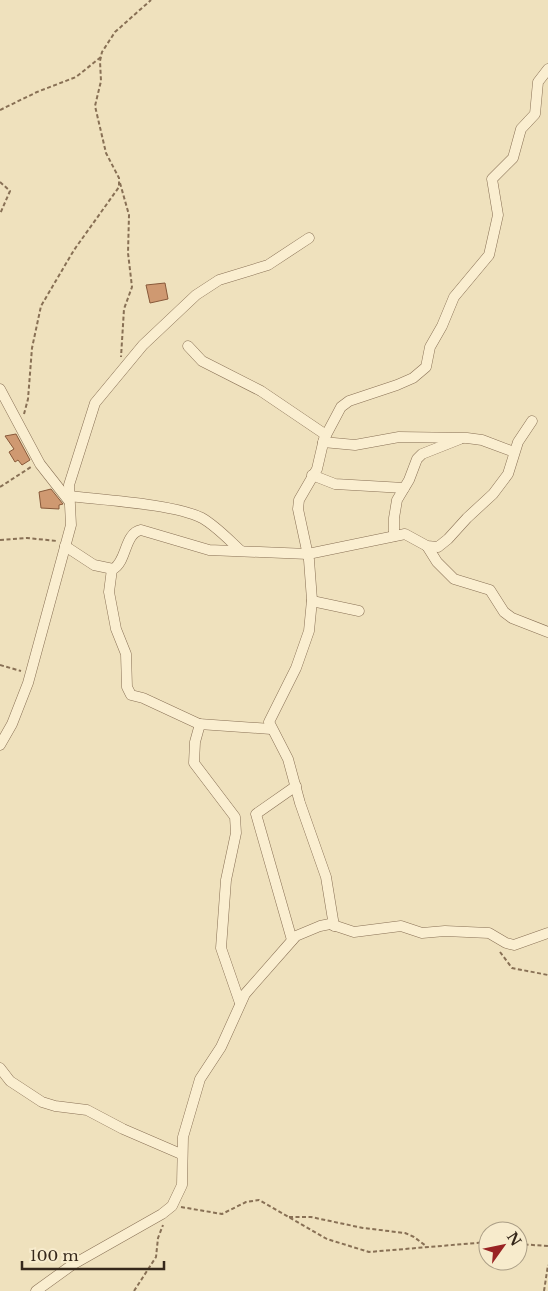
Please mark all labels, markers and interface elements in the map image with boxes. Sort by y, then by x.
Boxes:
north arrow [478,1221,528,1271]
text: N [503,1228,525,1249]
scale bar [22,1238,165,1270]
text: 100 m [30,1246,79,1265]

